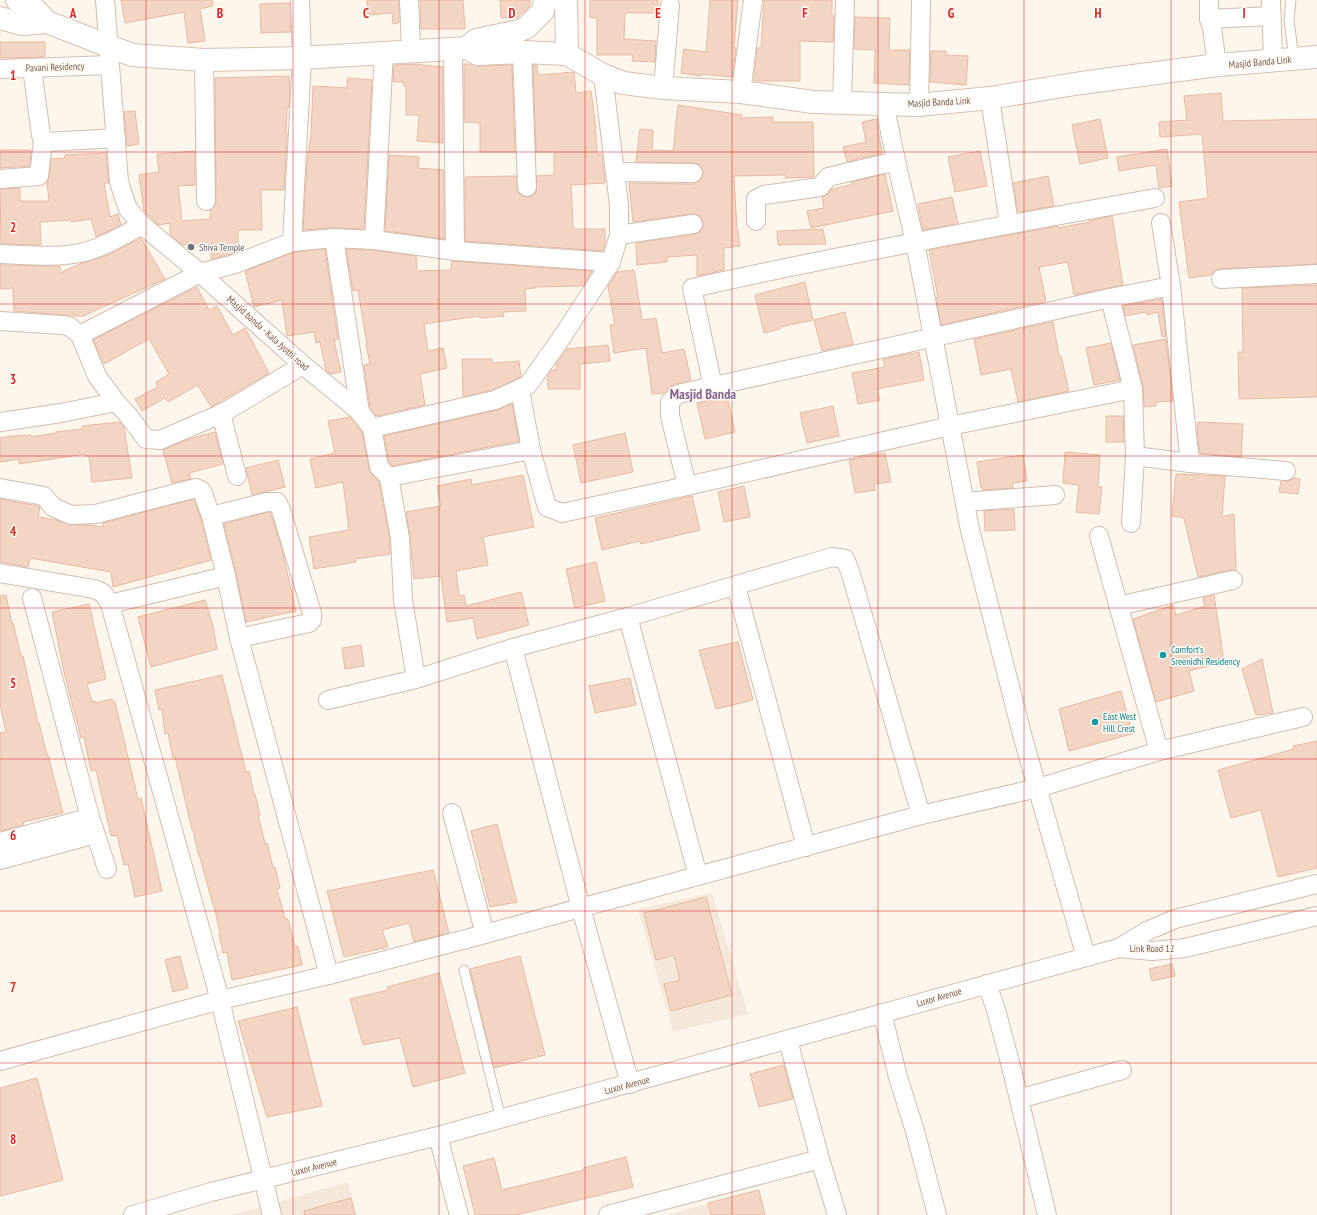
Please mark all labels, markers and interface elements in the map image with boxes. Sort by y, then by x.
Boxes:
text: A [69,5,77,22]
text: B [217,5,223,22]
text: C [363,5,369,22]
text: D [509,5,516,22]
text: E [655,5,661,22]
text: F [802,5,808,22]
text: G [948,5,955,22]
text: H [1095,5,1102,22]
text: I [1242,5,1246,22]
street label: Masjid Banda Link [1228,53,1292,71]
street label: Pavani Residency [25,59,85,75]
text: 1 [10,67,16,84]
street label: Masjid Banda Link [907,94,971,110]
text: 2 [10,219,16,236]
place label: Shiva Temple [199,241,244,254]
marker: Shiva Temple [186,242,196,252]
street label: Masjid banda - Kala Jyothi road [224,293,312,373]
text: 3 [10,371,16,388]
district label: Masjid Banda [670,385,736,403]
text: 4 [10,523,17,540]
place label: Comfort's Sreenidhi Residency [1171,643,1240,668]
marker: Comfort's Sreenidhi Residency [1158,650,1168,660]
text: 5 [10,675,16,692]
place label: East West Hill Crest [1103,710,1136,735]
marker: East West Hill Crest [1090,717,1100,727]
text: 6 [10,827,16,844]
street label: Link Road 12 [1130,942,1174,955]
text: 7 [10,979,16,996]
street label: Luxor Avenue [915,984,963,1010]
street label: Luxor Avenue [603,1073,651,1097]
text: 8 [10,1131,16,1148]
street label: Luxor Avenue [290,1155,338,1179]

